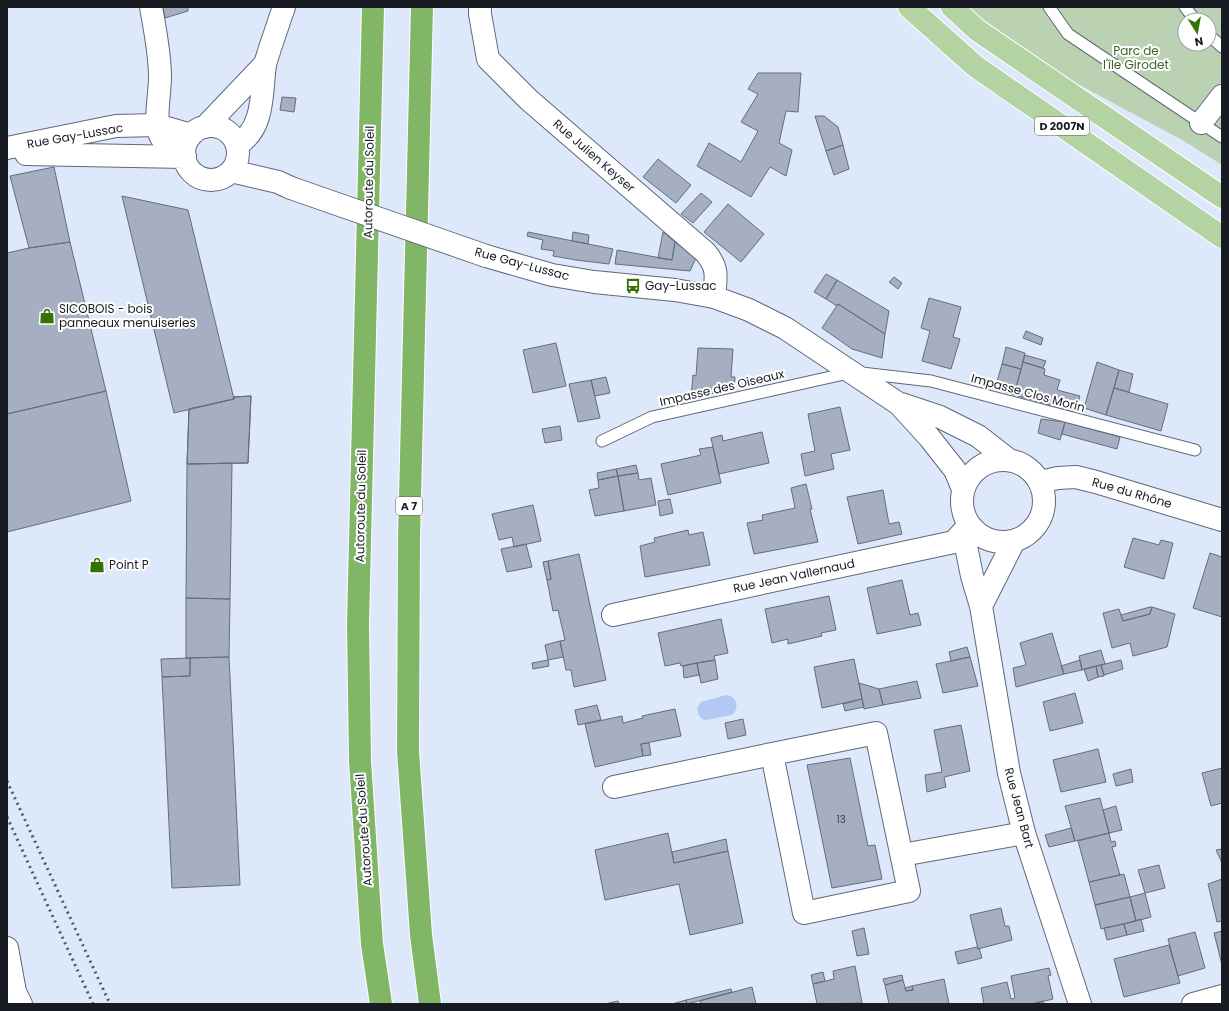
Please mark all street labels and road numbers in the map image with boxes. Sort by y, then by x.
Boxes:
street label: Rue Julien Keyser [550,115,639,196]
road number: D 2007N [1035,117,1089,135]
street label: Rue Gay-Lussac [26,119,124,152]
street label: Autoroute du Soleil [359,125,378,238]
street label: Rue Gay-Lussac [473,243,571,284]
street label: Impasse des Oiseaux [658,365,786,410]
street label: Impasse Clos Morin [969,369,1087,416]
street label: Autoroute du Soleil [351,449,370,562]
street label: Rue du Rhône [1090,473,1174,512]
road number: A 7 [396,497,422,515]
street label: Rue Jean Vallernaud [731,554,856,597]
street label: Rue Jean Bart [1001,766,1038,850]
street label: Autoroute du Soleil [351,773,376,887]

